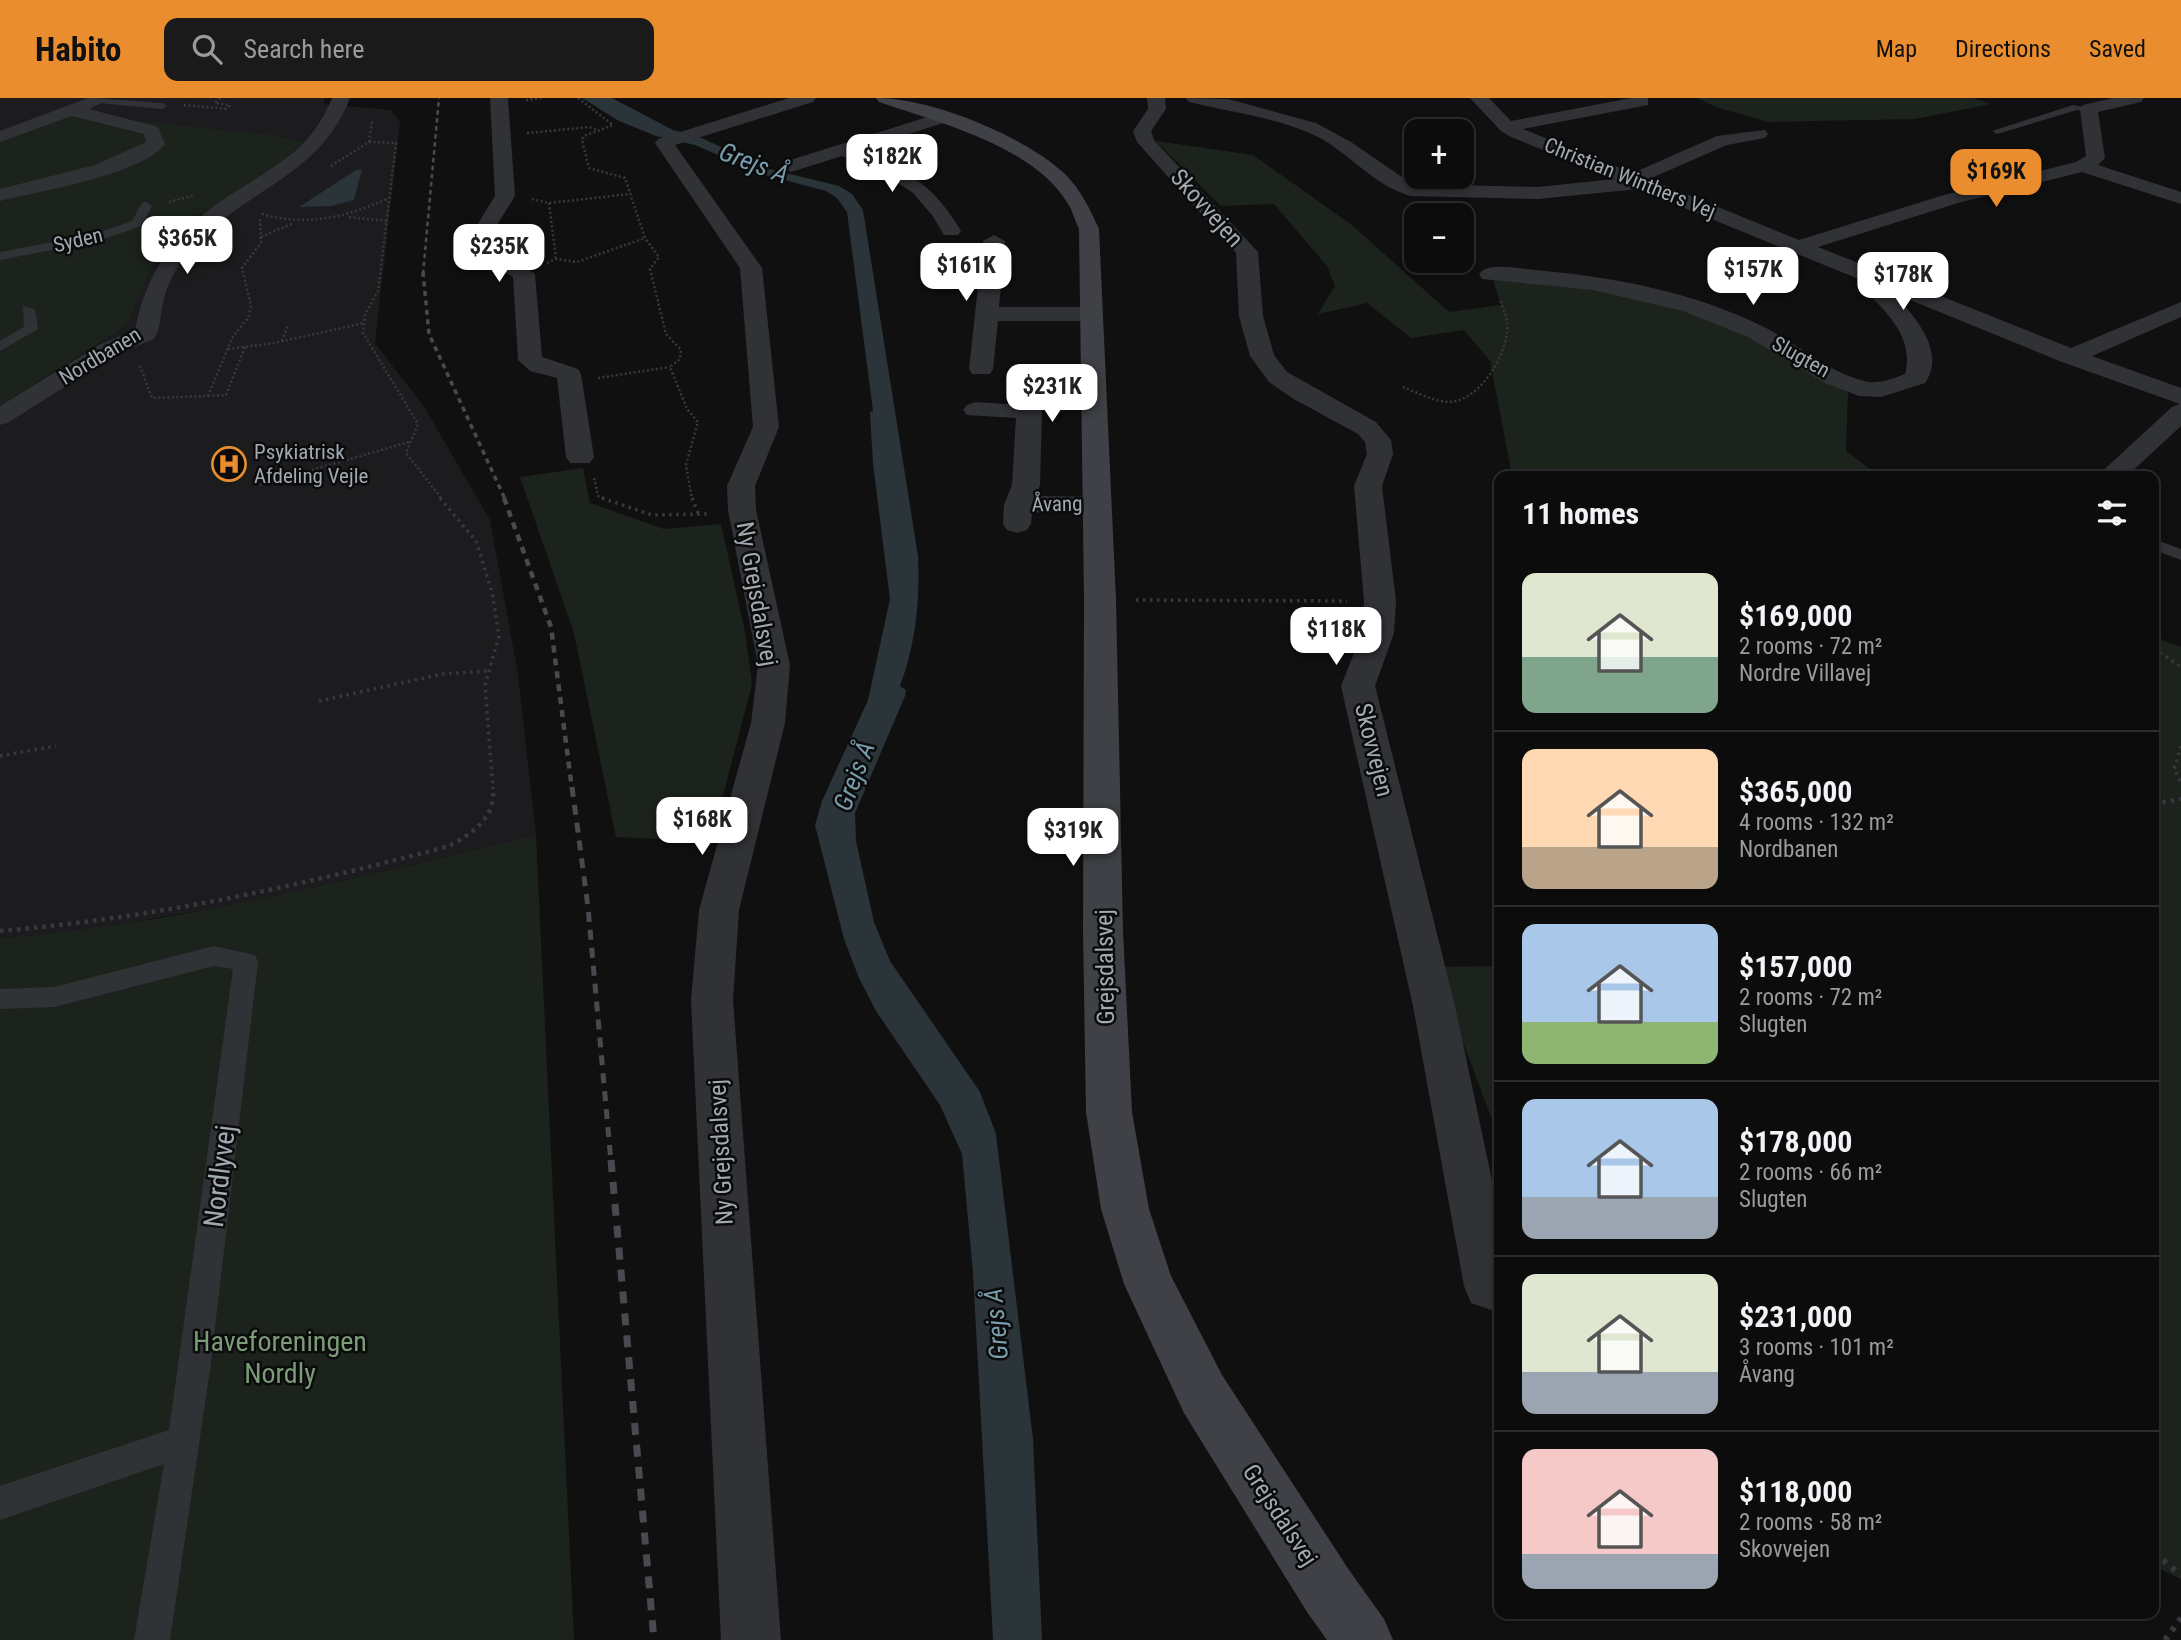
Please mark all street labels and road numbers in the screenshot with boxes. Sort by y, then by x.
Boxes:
street label: Christian Winthers Vej [1541,133,1719,223]
street label: Skovvejen [1165,163,1249,253]
street label: Syden [51,223,105,257]
street label: Nordbanen [55,322,145,390]
street label: Slugten [1768,331,1834,383]
street label: Åvang [1031,492,1083,516]
street label: Ny Grejsdalsvej [731,520,783,668]
street label: Skovvejen [1349,701,1399,799]
street label: Grejsdalsvej [1090,909,1120,1025]
street label: Ny Grejsdalsvej [703,1078,739,1226]
street label: Nordlyvej [197,1123,242,1229]
street label: Grejsdalsvej [1237,1459,1323,1571]

